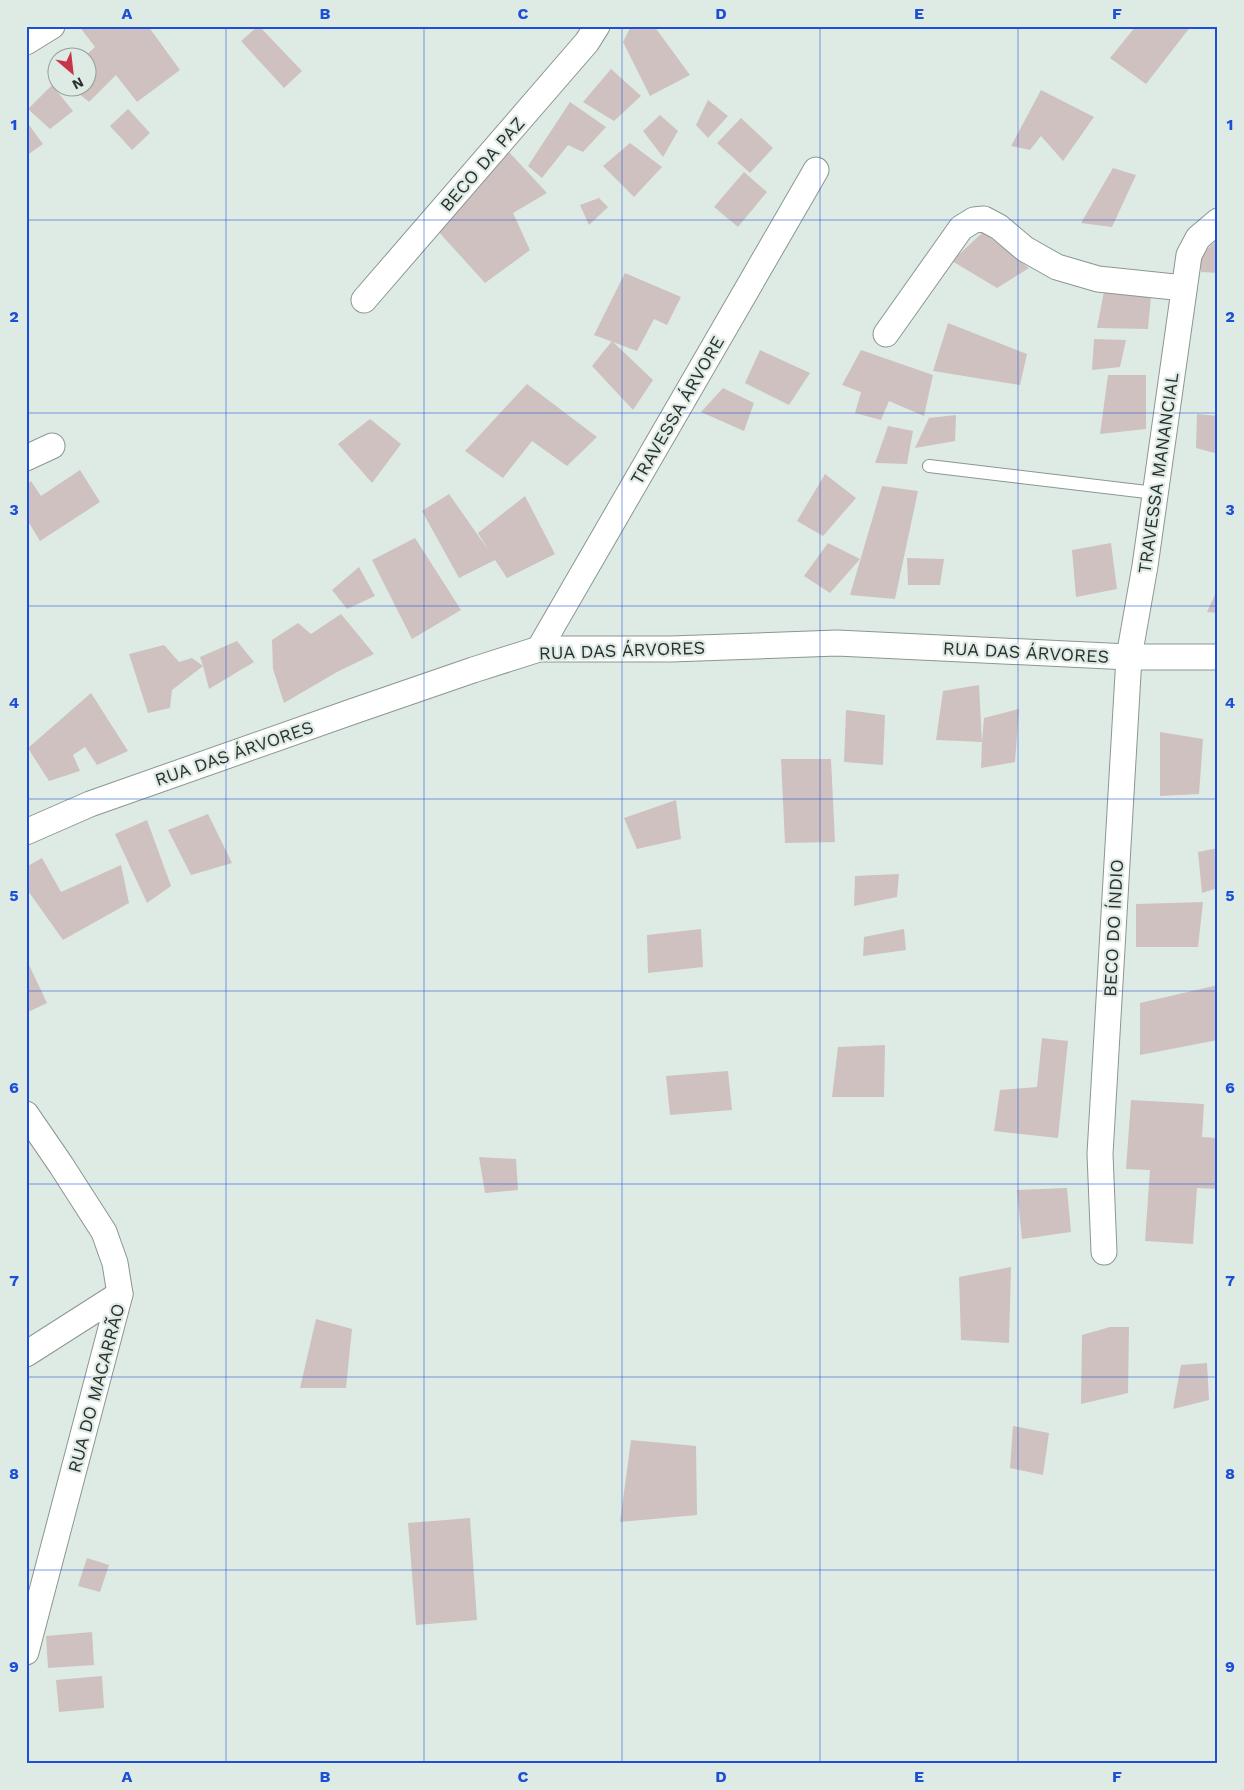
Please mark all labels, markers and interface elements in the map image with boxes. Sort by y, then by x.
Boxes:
text: A [122,4,133,23]
text: B [320,4,331,23]
text: C [518,4,529,23]
text: D [715,4,727,23]
text: E [914,4,924,23]
text: F [1112,4,1122,23]
north arrow [48,48,98,98]
text: N [70,74,86,93]
street label: BECO DA PAZ [435,113,529,215]
text: 1 [11,115,17,134]
text: 1 [1227,115,1233,134]
text: 2 [9,307,19,326]
text: 2 [1225,307,1235,326]
street label: TRAVESSA ÁRVORE [626,332,728,488]
street label: TRAVESSA MANANCIAL [1133,371,1183,575]
text: 3 [9,500,19,519]
text: 3 [1225,500,1235,519]
street label: RUA DAS ÁRVORES [539,637,705,663]
street label: RUA DAS ÁRVORES [942,637,1110,667]
text: 4 [9,693,19,712]
text: 4 [1225,693,1235,712]
street label: RUA DAS ÁRVORES [152,716,316,790]
street label: BECO DO ÍNDIO [1099,859,1127,997]
text: 5 [9,886,19,905]
text: 5 [1225,886,1235,905]
text: 6 [9,1078,19,1097]
text: 6 [1225,1078,1235,1097]
text: 7 [9,1271,19,1290]
text: 7 [1225,1271,1235,1290]
street label: RUA DO MACARRÃO [63,1301,129,1475]
text: 8 [9,1464,19,1483]
text: 8 [1225,1464,1235,1483]
text: 9 [9,1657,19,1676]
text: 9 [1225,1657,1235,1676]
text: A [122,1767,133,1786]
text: B [320,1767,331,1786]
text: C [518,1767,529,1786]
text: D [715,1767,727,1786]
text: E [914,1767,924,1786]
text: F [1112,1767,1122,1786]

